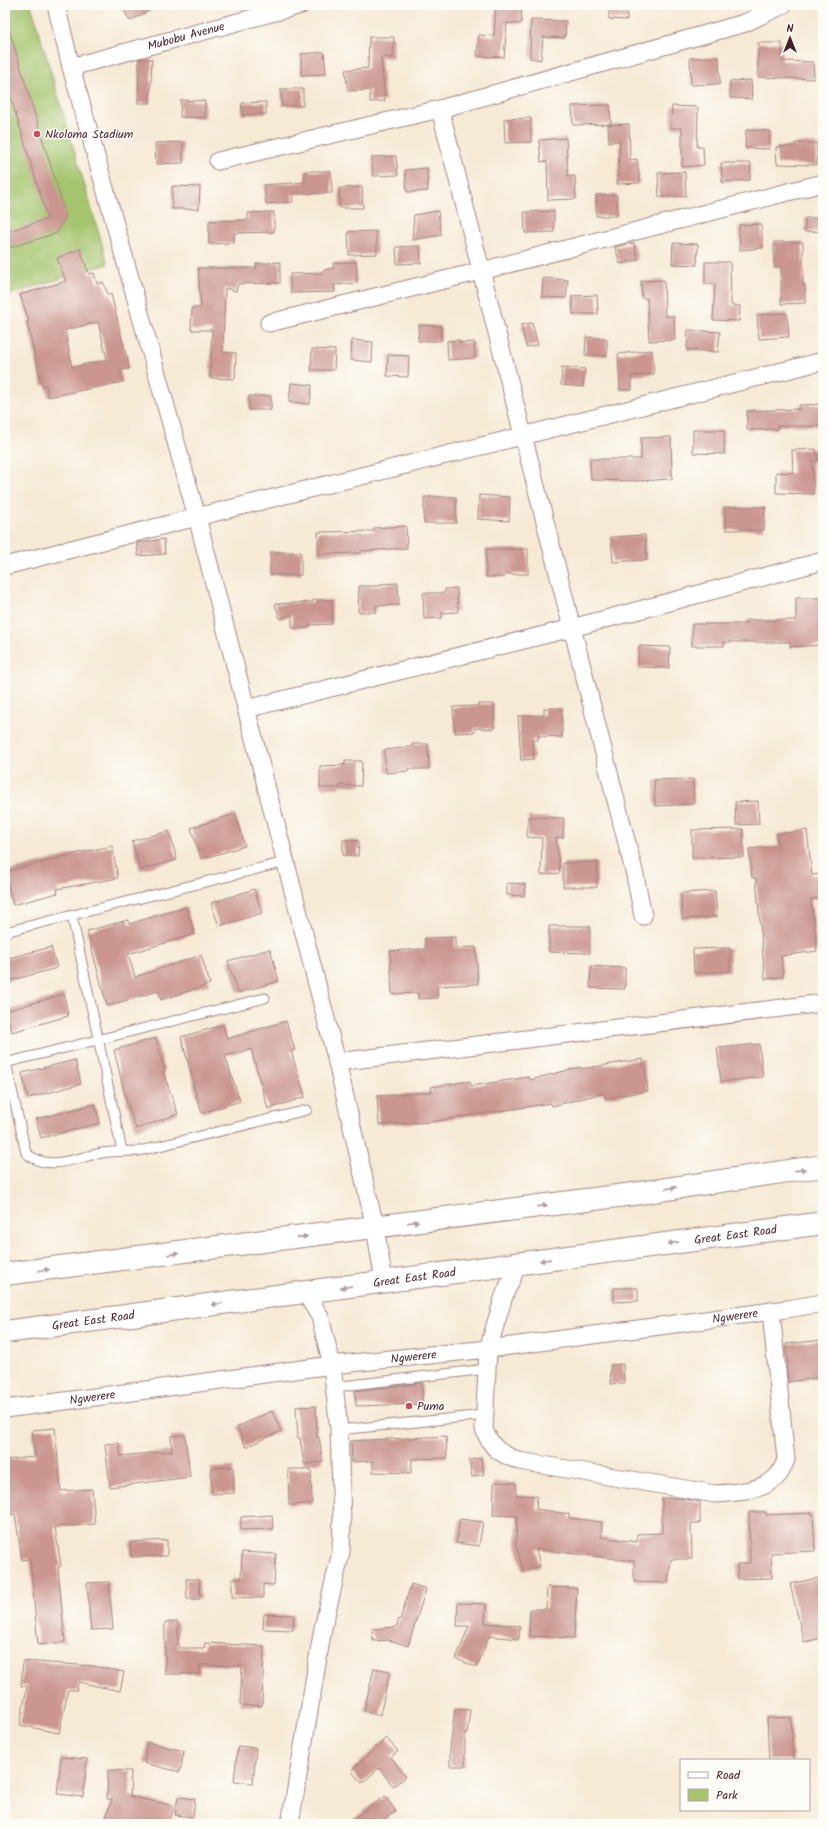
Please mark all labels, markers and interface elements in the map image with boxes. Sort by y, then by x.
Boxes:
street label: Mubobu Avenue [145,16,227,56]
north arrow [770,18,810,58]
text: N [787,20,794,38]
place label: Nkoloma Stadium [45,125,134,144]
marker: Nkoloma Stadium [32,129,42,139]
one-way arrow [794,1167,806,1173]
one-way arrow [665,1185,677,1191]
one-way arrow [536,1202,548,1209]
one-way arrow [407,1219,419,1225]
street label: Great East Road [693,1220,779,1250]
one-way arrow [296,1234,308,1240]
one-way arrow [667,1240,679,1246]
one-way arrow [167,1250,179,1257]
one-way arrow [539,1257,551,1264]
street label: Great East Road [372,1262,458,1292]
one-way arrow [38,1267,50,1273]
one-way arrow [340,1284,352,1290]
one-way arrow [211,1301,224,1307]
street label: Ngwerere [711,1303,760,1328]
street label: Great East Road [51,1305,137,1335]
street label: Ngwerere [390,1345,438,1368]
street label: Ngwerere [68,1385,117,1410]
place label: Puma [417,1397,445,1416]
marker: Puma [404,1401,414,1411]
legend [680,1759,810,1811]
text: Road [716,1766,741,1785]
text: Park [716,1786,738,1805]

